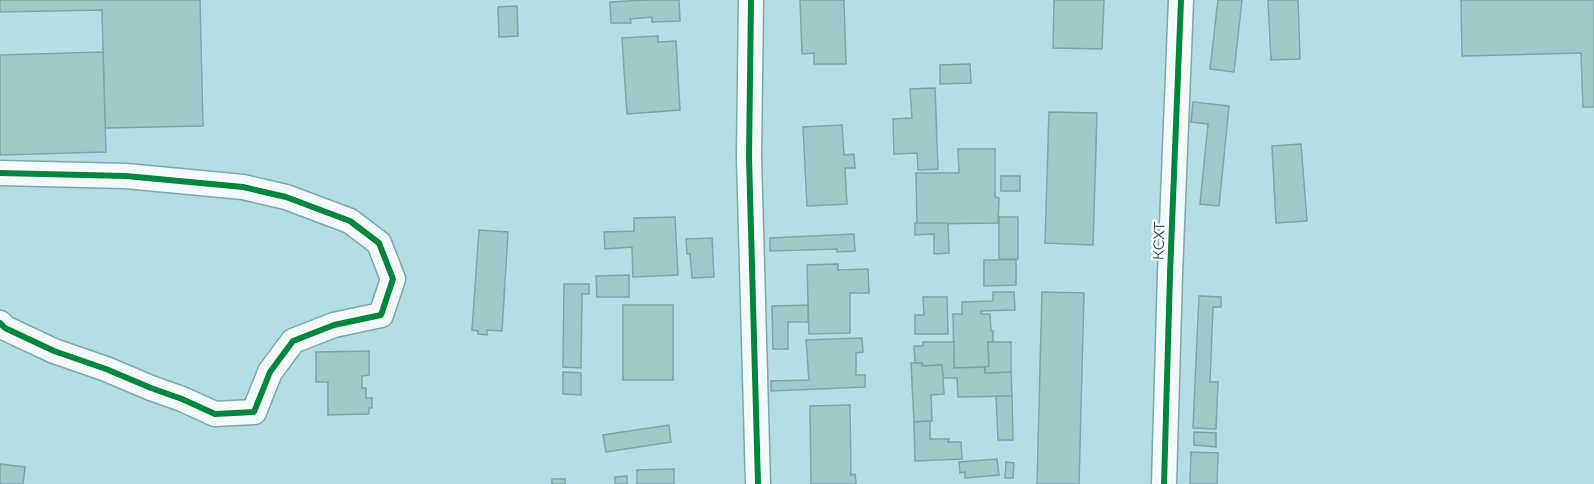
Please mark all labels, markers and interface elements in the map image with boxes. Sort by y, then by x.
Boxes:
street label: КСХТ [1148,221,1169,261]

